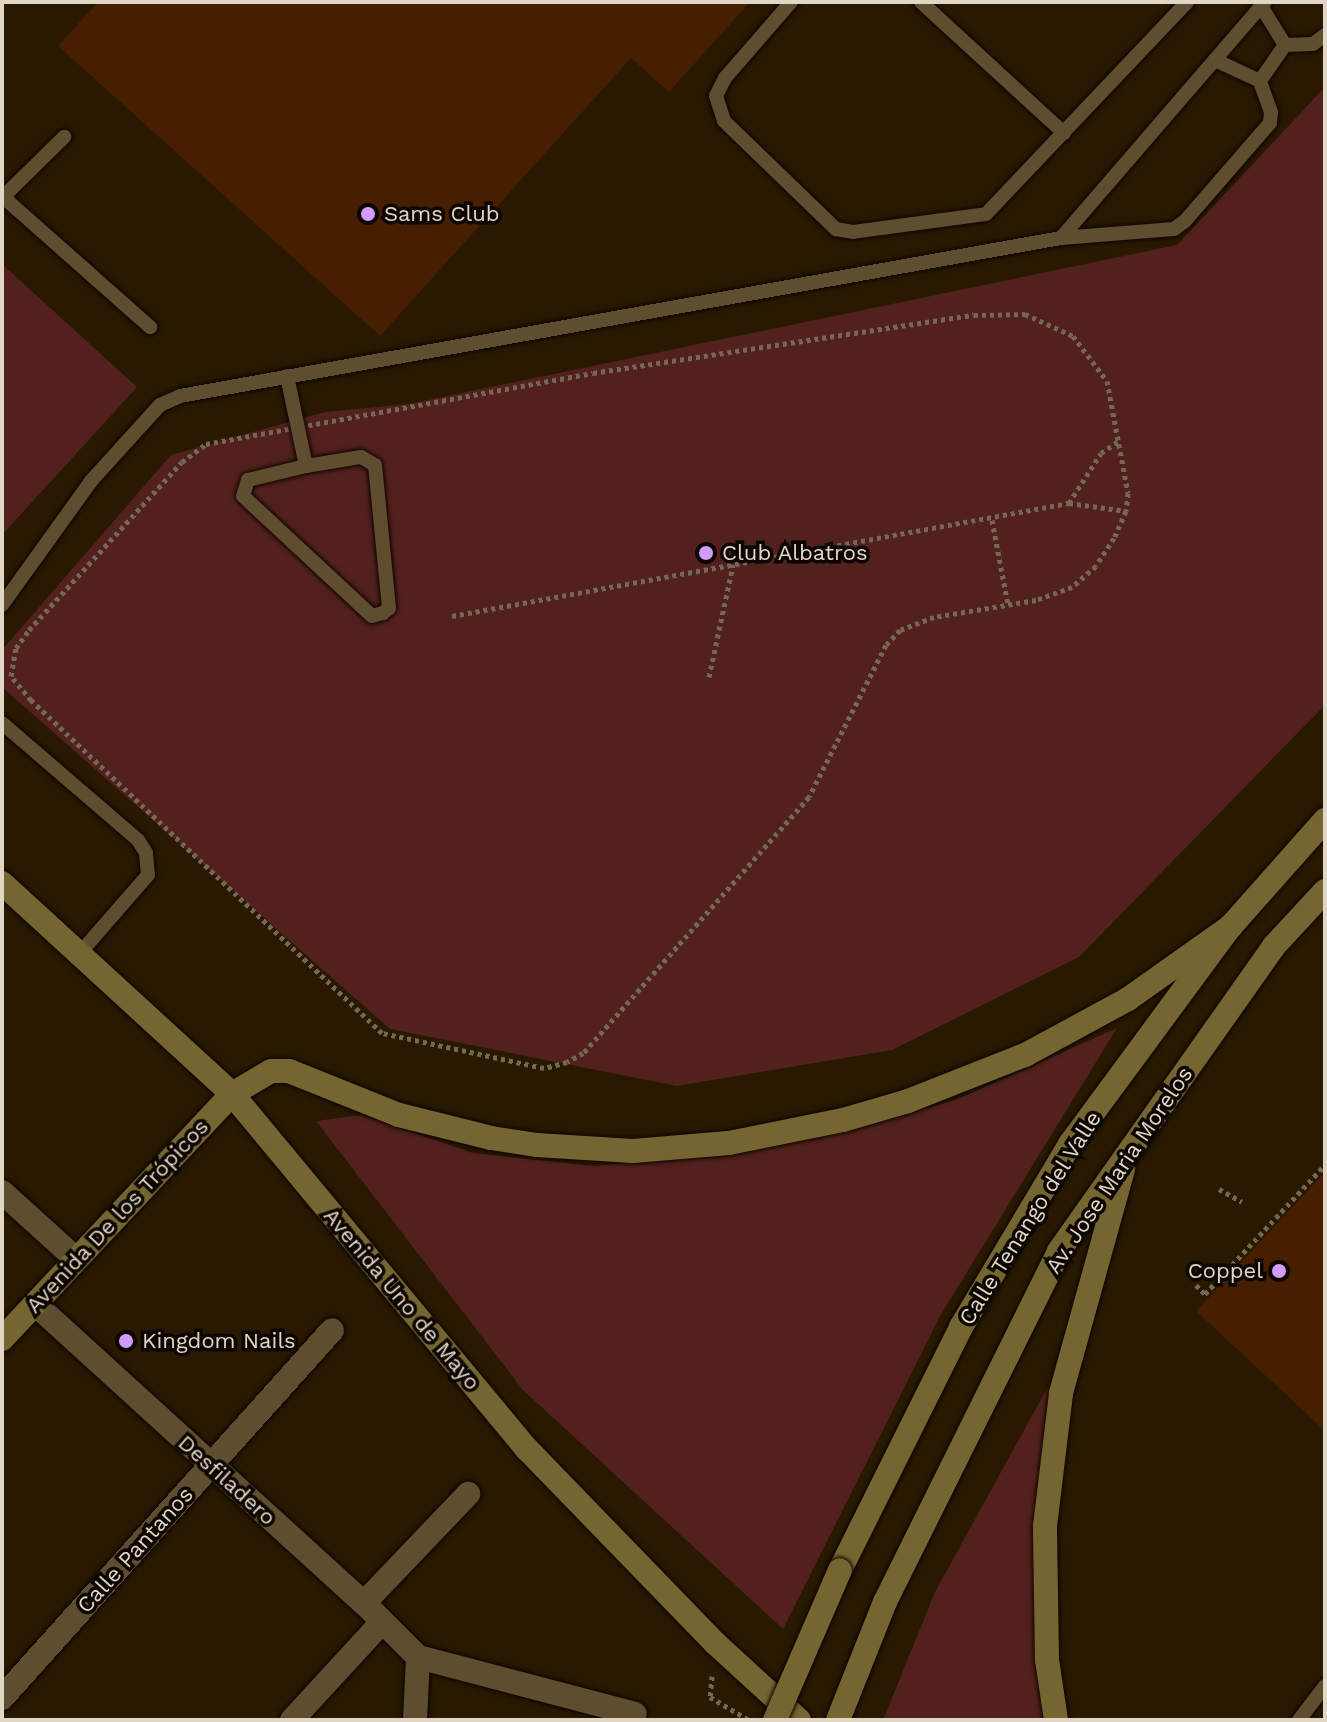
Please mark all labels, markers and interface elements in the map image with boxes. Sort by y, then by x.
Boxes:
place label: Sams Club [384,201,500,227]
marker: Sams Club [359,205,377,223]
place label: Club Albatros [722,540,868,566]
marker: Club Albatros [697,544,715,562]
street label: Av. Jose Maria Morelos [1040,1061,1198,1279]
street label: Calle Tenango del Valle [953,1105,1107,1331]
street label: Avenida De los Trópicos [20,1113,214,1319]
street label: Avenida Uno de Mayo [318,1202,486,1396]
place label: Coppel [1188,1258,1263,1284]
marker: Coppel [1270,1262,1288,1280]
place label: Kingdom Nails [142,1328,296,1354]
marker: Kingdom Nails [117,1332,135,1350]
street label: Desfiladero [173,1429,281,1531]
street label: Calle Pantanos [71,1481,199,1619]

